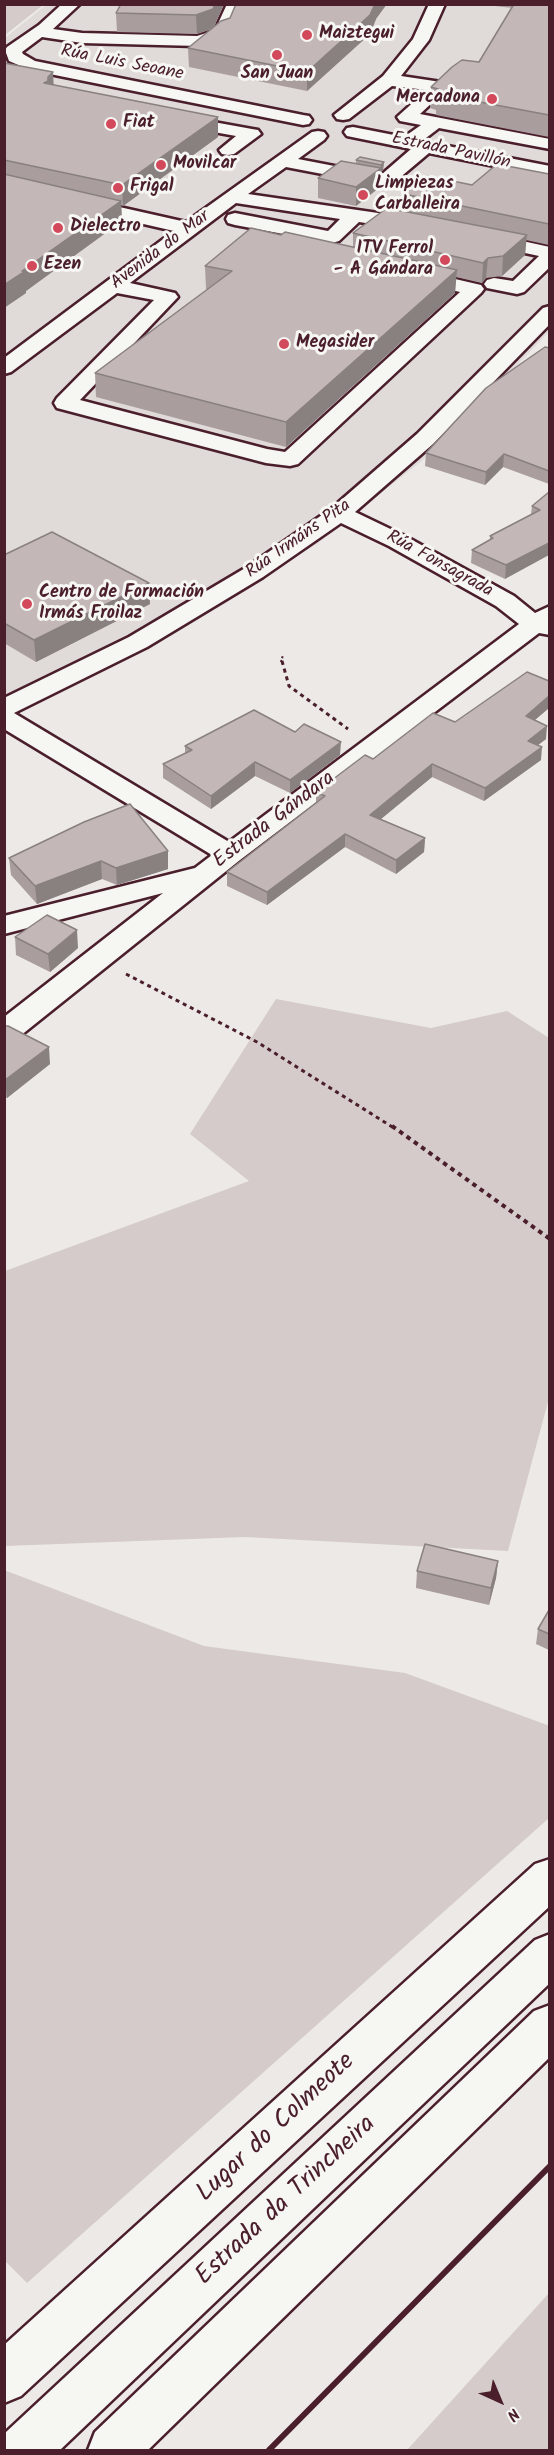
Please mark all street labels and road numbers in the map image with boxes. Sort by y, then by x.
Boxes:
street label: Rúa Luis Seoane [59,42,185,86]
street label: Estrada Pavillón [390,129,512,175]
street label: Avenida do Mar [107,207,215,295]
street label: Rúa Irmáns Pita [242,496,356,584]
street label: Rúa Fonsagrada [382,527,496,603]
street label: Estrada Gándara [209,767,341,875]
street label: Lugar do Colmeote [191,2048,363,2210]
street label: Estrada da Trincheira [190,2110,384,2294]

